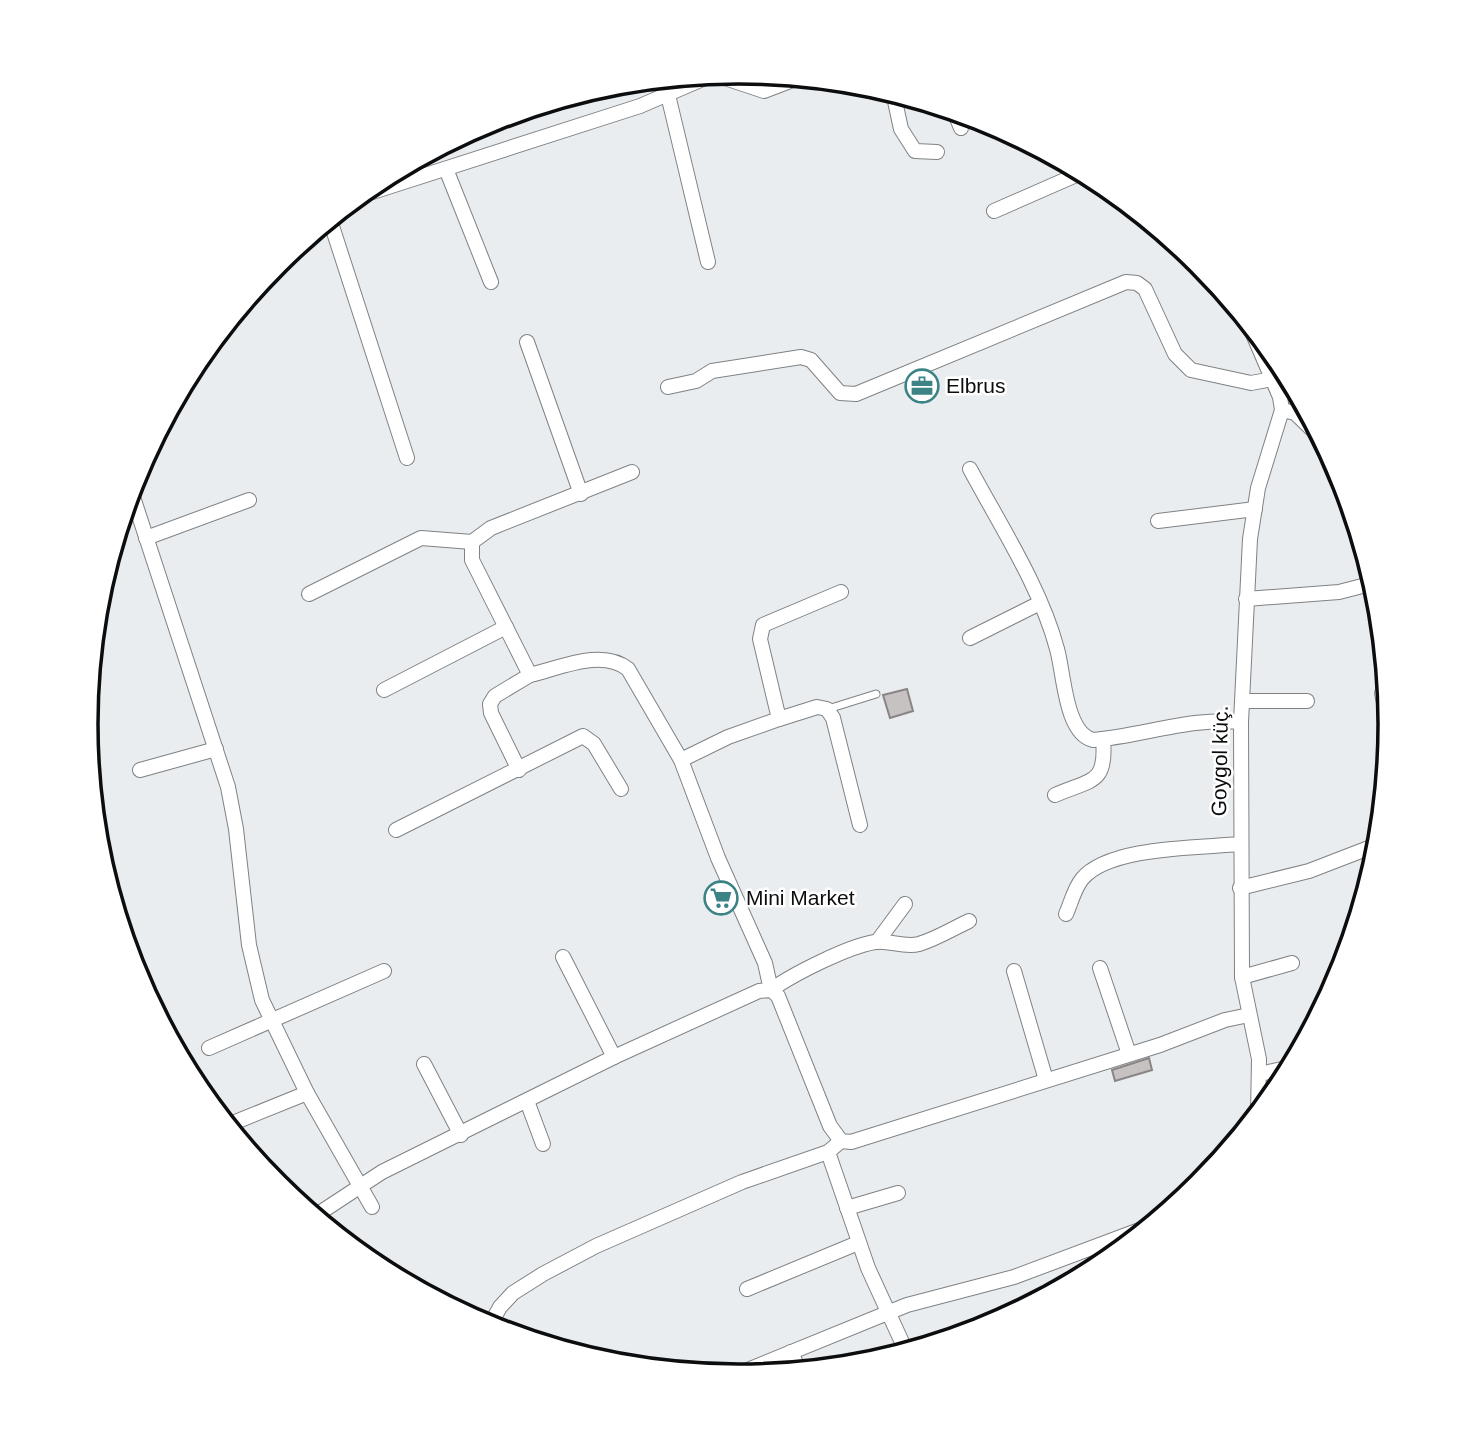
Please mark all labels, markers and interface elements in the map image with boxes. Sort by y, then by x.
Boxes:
office icon: Elbrus [903,367,941,405]
place label: Elbrus [946,374,1006,397]
street label: Goygol küç. [1207,705,1232,817]
supermarket icon: Mini Market [702,879,740,917]
place label: Mini Market [746,886,855,909]

